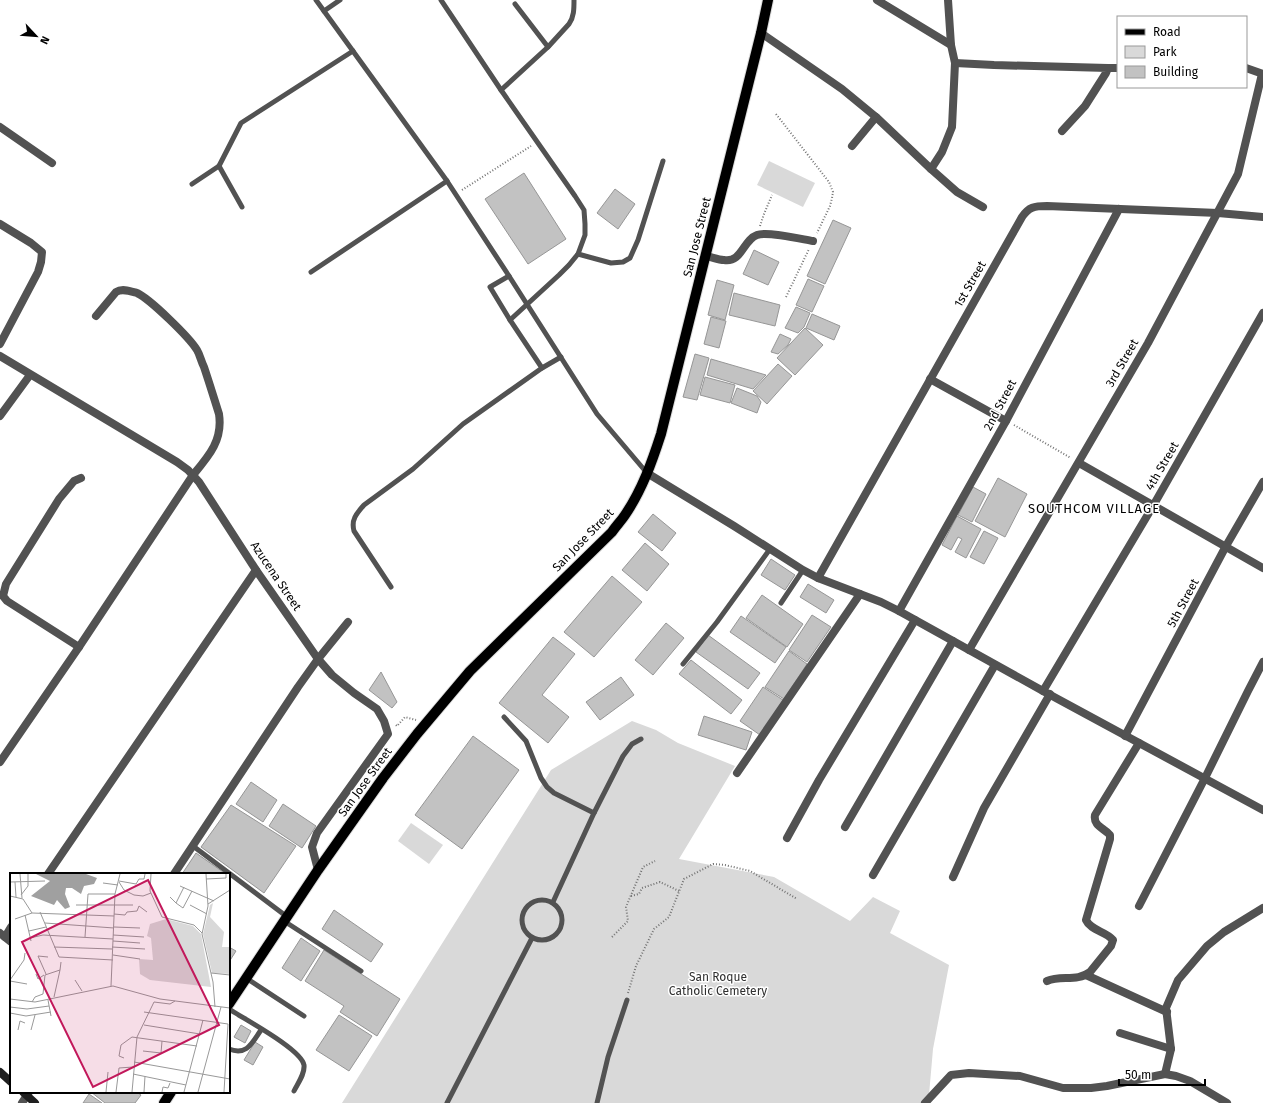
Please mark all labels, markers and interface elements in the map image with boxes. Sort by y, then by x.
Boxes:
north arrow [16,16,56,56]
legend [1117,16,1247,88]
text: Road [1153,25,1181,39]
text: N [37,34,52,46]
text: Park [1153,45,1177,59]
text: Building [1153,65,1199,79]
street label: San Jose Street [680,195,714,278]
street label: 1st Street [951,258,989,310]
street label: 3rd Street [1103,336,1142,390]
street label: 2nd Street [981,376,1020,433]
street label: 4th Street [1143,439,1182,493]
district label: SOUTHCOM VILLAGE [1028,501,1160,516]
street label: San Jose Street [550,505,617,574]
street label: Azucena Street [248,539,305,614]
street label: 5th Street [1164,576,1202,630]
street label: San Jose Street [335,744,395,819]
inset map [10,873,230,1093]
park label: San Roque Catholic Cemetery [669,970,767,998]
scale bar [1119,1061,1205,1087]
text: 50 m [1125,1068,1151,1082]

